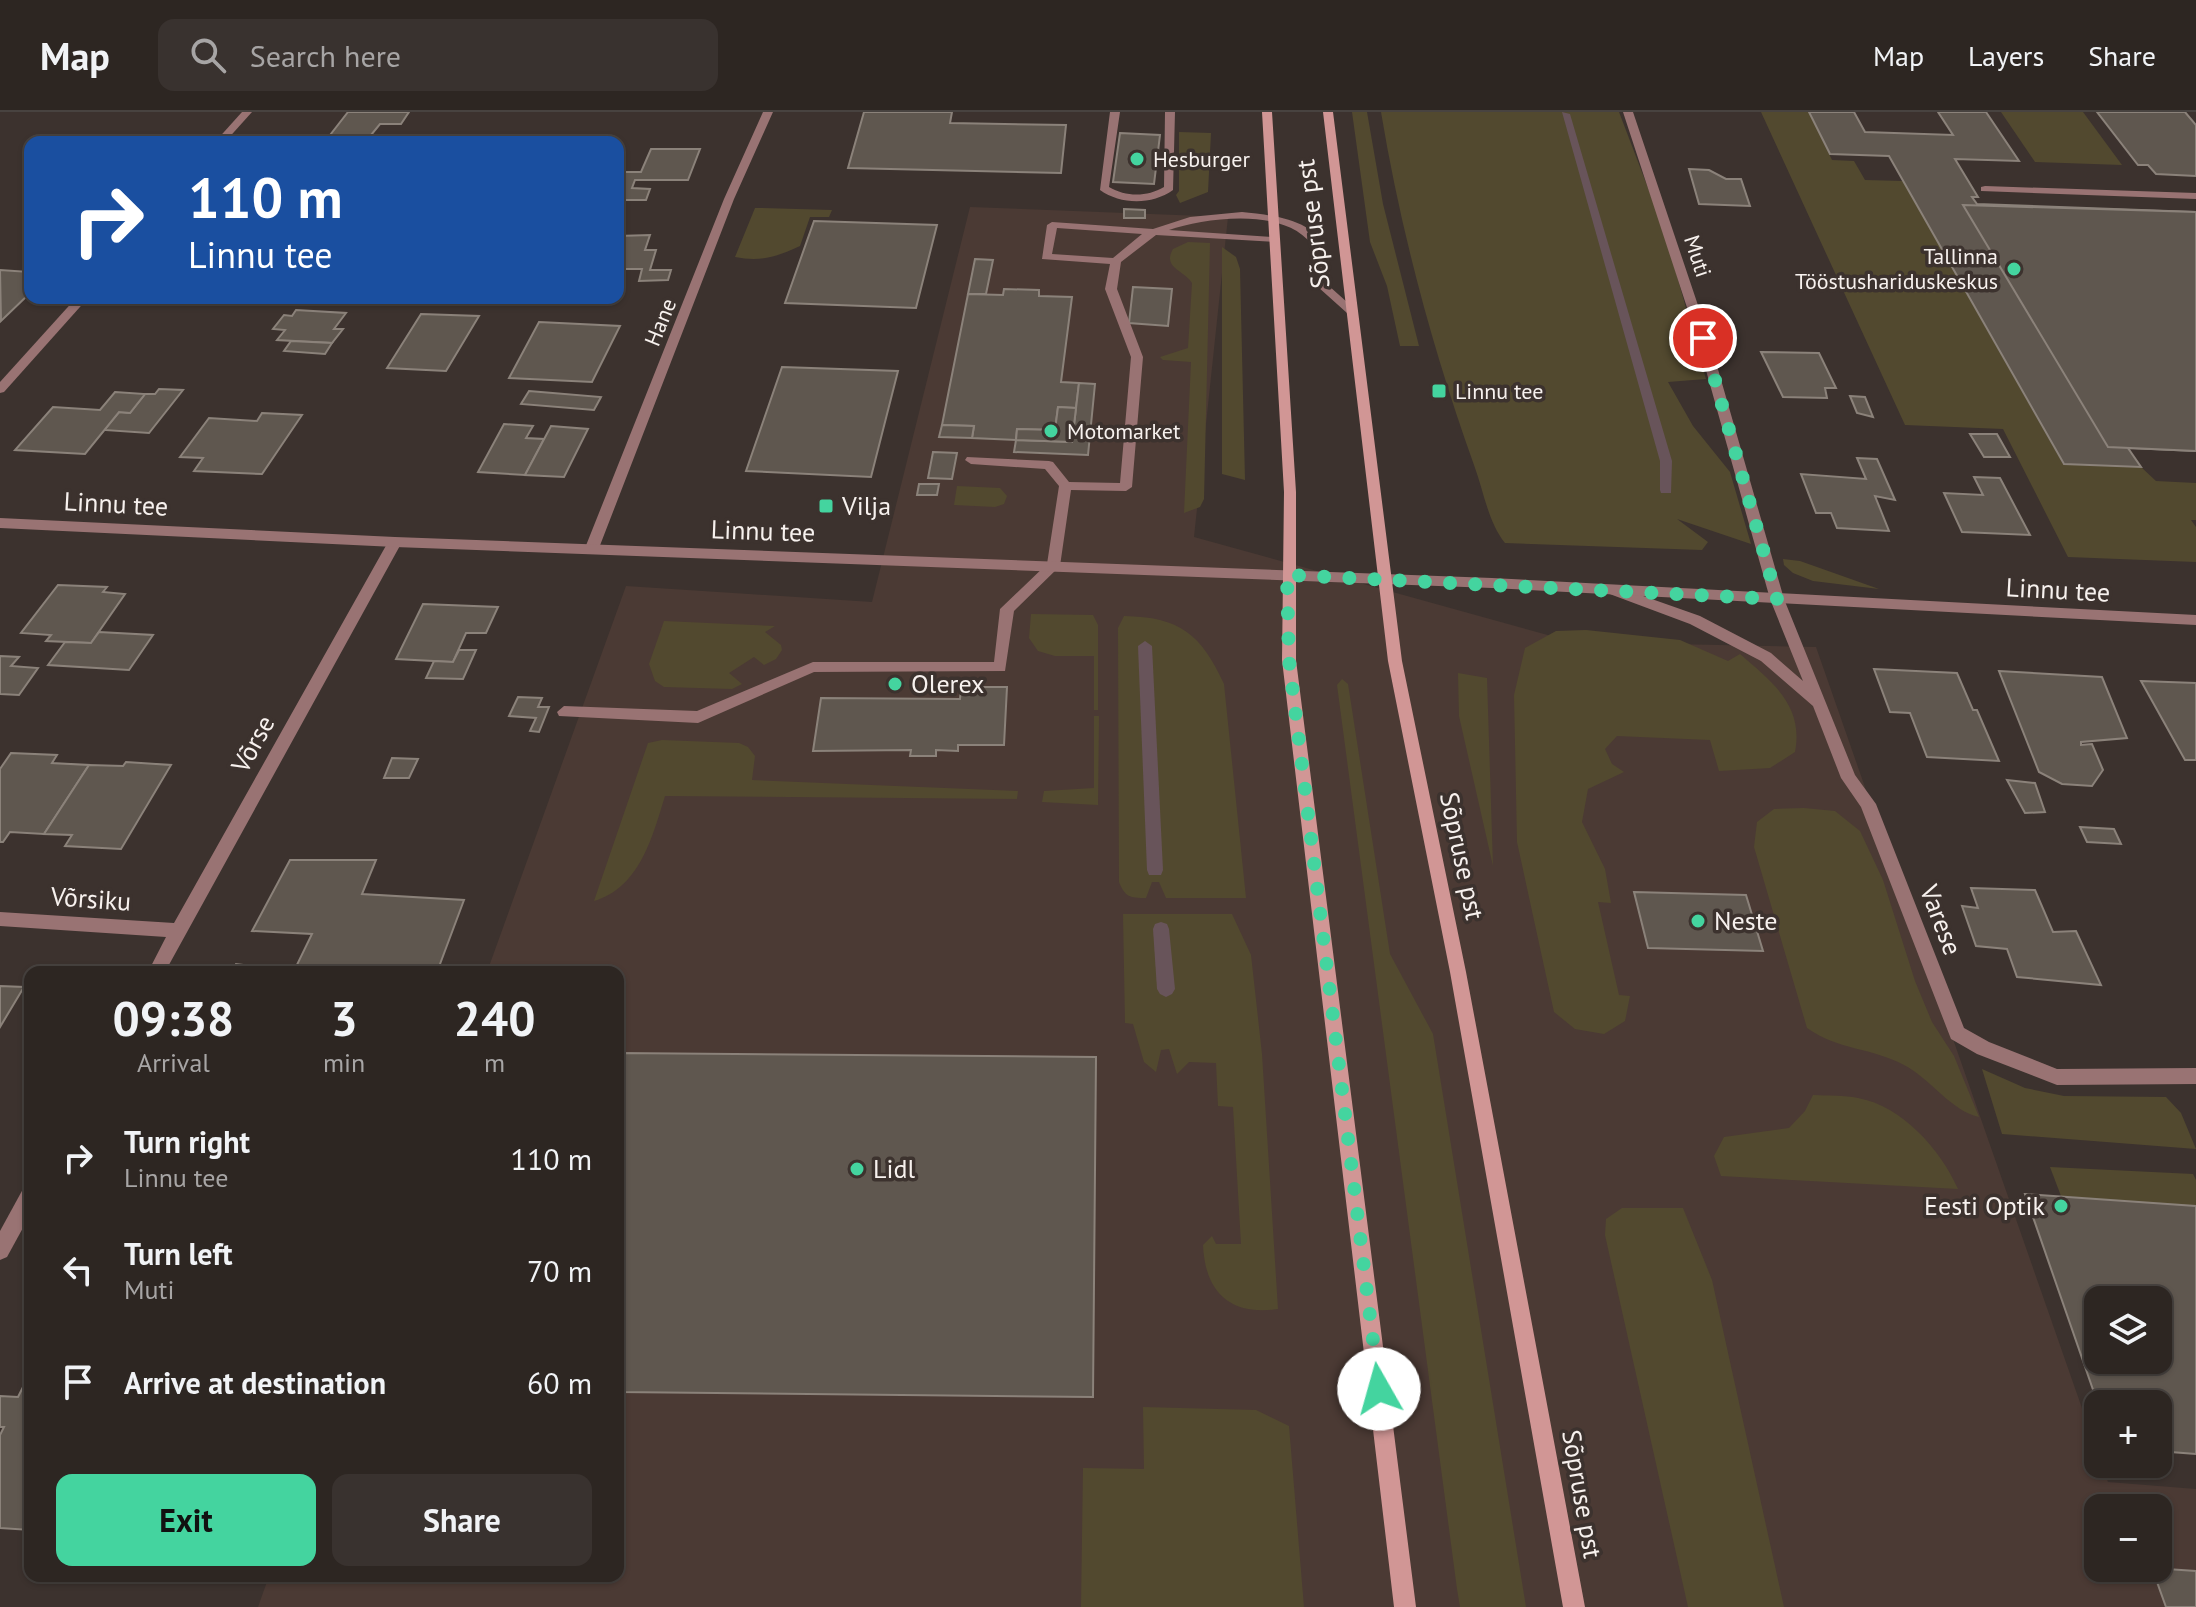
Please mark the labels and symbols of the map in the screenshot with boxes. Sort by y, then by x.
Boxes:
place label: Hesburger [1153,145,1250,173]
marker: Hesburger [1128,150,1146,168]
street label: Sõpruse pst [1288,158,1337,290]
street label: Muti [1678,231,1718,281]
place label: Tallinna Tööstushariduskeskus [1795,242,1998,295]
marker: Tallinna Tööstushariduskeskus [2005,260,2023,278]
street label: Hane [638,294,682,350]
pin [1669,304,1737,372]
place label: Linnu tee [1455,377,1543,405]
marker: Linnu tee [1430,382,1448,400]
place label: Motomarket [1067,417,1181,445]
marker: Motomarket [1042,422,1060,440]
street label: Linnu tee [63,484,169,523]
place label: Vilja [841,489,891,522]
marker: Vilja [817,497,835,515]
street label: Linnu tee [710,512,816,549]
street label: Linnu tee [2005,570,2111,609]
place label: Olerex [911,667,984,700]
marker: Olerex [886,675,904,693]
street label: Võrse [223,709,282,779]
street label: Sõpruse pst [1433,789,1492,923]
street label: Võrsiku [49,879,132,918]
street label: Varese [1913,879,1970,960]
place label: Neste [1714,904,1777,937]
marker: Neste [1689,912,1707,930]
place label: Lidl [873,1152,915,1185]
marker: Lidl [848,1160,866,1178]
place label: Eesti Optik [1924,1189,2046,1222]
marker: Eesti Optik [2052,1197,2070,1215]
position arrow [1337,1347,1421,1431]
street label: Sõpruse pst [1555,1427,1610,1561]

